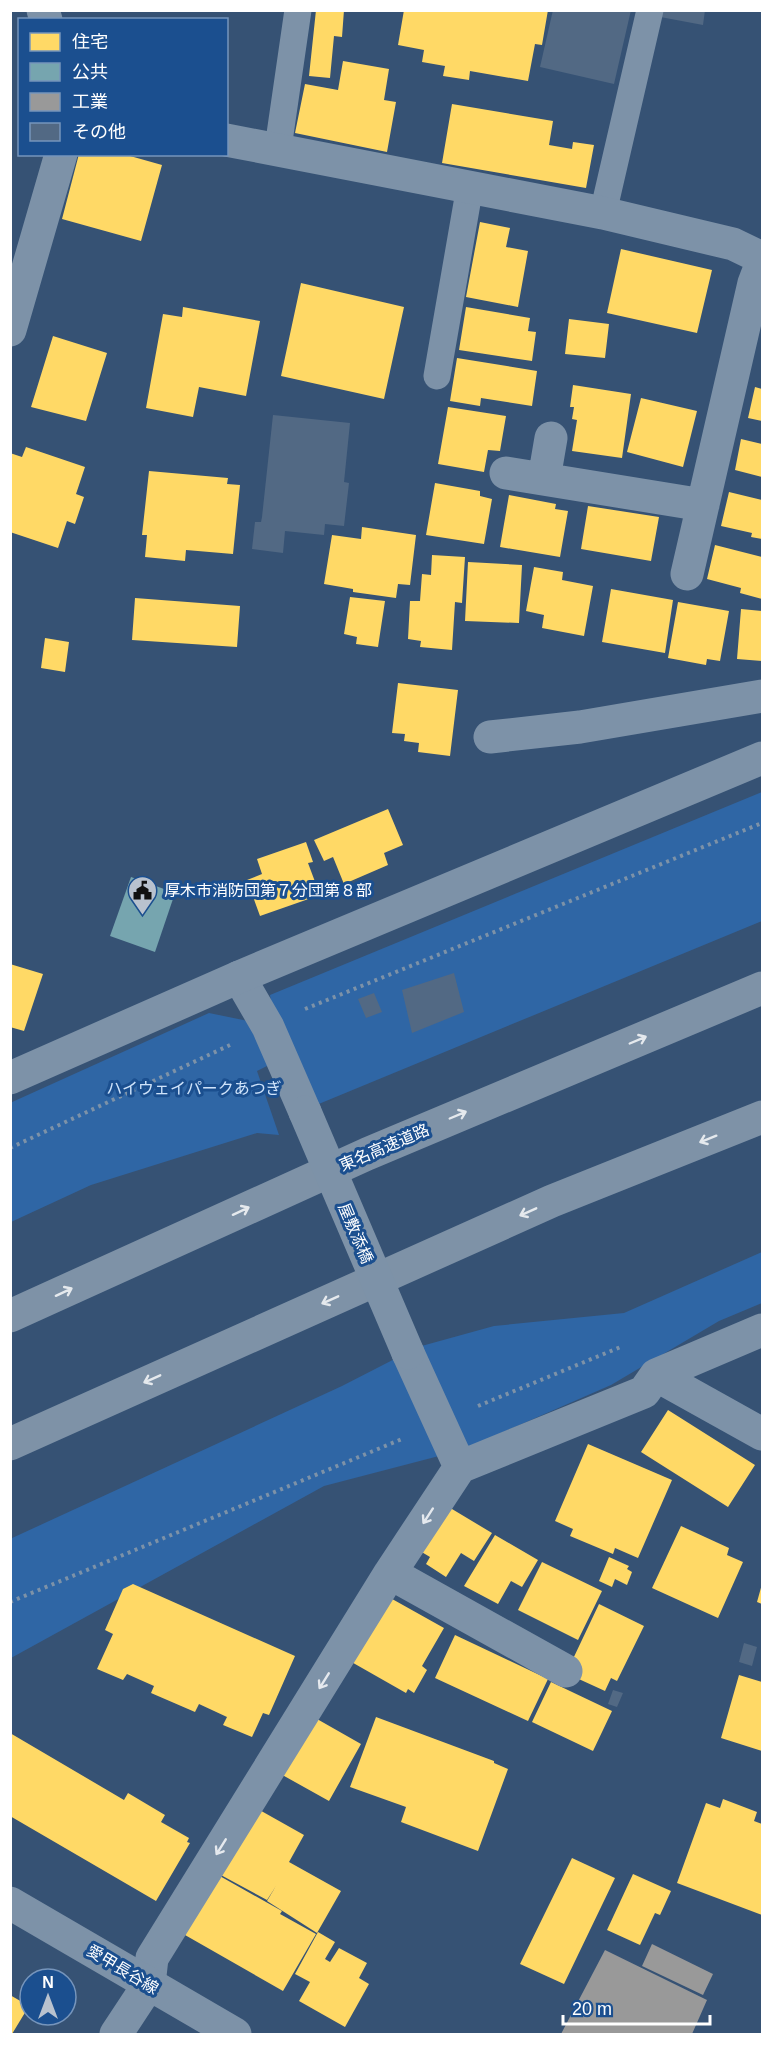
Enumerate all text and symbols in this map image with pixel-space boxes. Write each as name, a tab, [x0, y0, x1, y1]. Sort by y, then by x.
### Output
legend	[18, 18, 228, 156]
text: 住宅	[72, 32, 108, 52]
text: 公共	[72, 62, 108, 82]
text: 工業	[72, 92, 108, 112]
text: その他	[72, 122, 126, 142]
public building icon: 厚木市消防団第７分団第８部	[127, 874, 159, 916]
place label: 厚木市消防団第７分団第８部	[164, 882, 372, 899]
one-way arrow	[628, 1034, 647, 1045]
park label: ハイウェイパークあつぎ	[106, 1080, 282, 1097]
one-way arrow	[448, 1109, 467, 1120]
street label: 東名高速道路	[337, 1121, 432, 1174]
one-way arrow	[699, 1134, 718, 1145]
street label: 屋敷添橋	[335, 1200, 376, 1266]
one-way arrow	[232, 1204, 250, 1216]
one-way arrow	[519, 1207, 537, 1218]
one-way arrow	[54, 1285, 72, 1297]
one-way arrow	[322, 1294, 340, 1306]
one-way arrow	[143, 1374, 162, 1385]
one-way arrow	[421, 1508, 434, 1525]
one-way arrow	[317, 1672, 329, 1689]
one-way arrow	[215, 1838, 227, 1855]
street label: 愛甲長谷線	[84, 1942, 161, 1997]
north arrow	[18, 1967, 78, 2027]
text: N	[42, 1974, 54, 1991]
scale bar	[563, 1988, 710, 2026]
text: 20 m	[572, 1999, 612, 2019]

